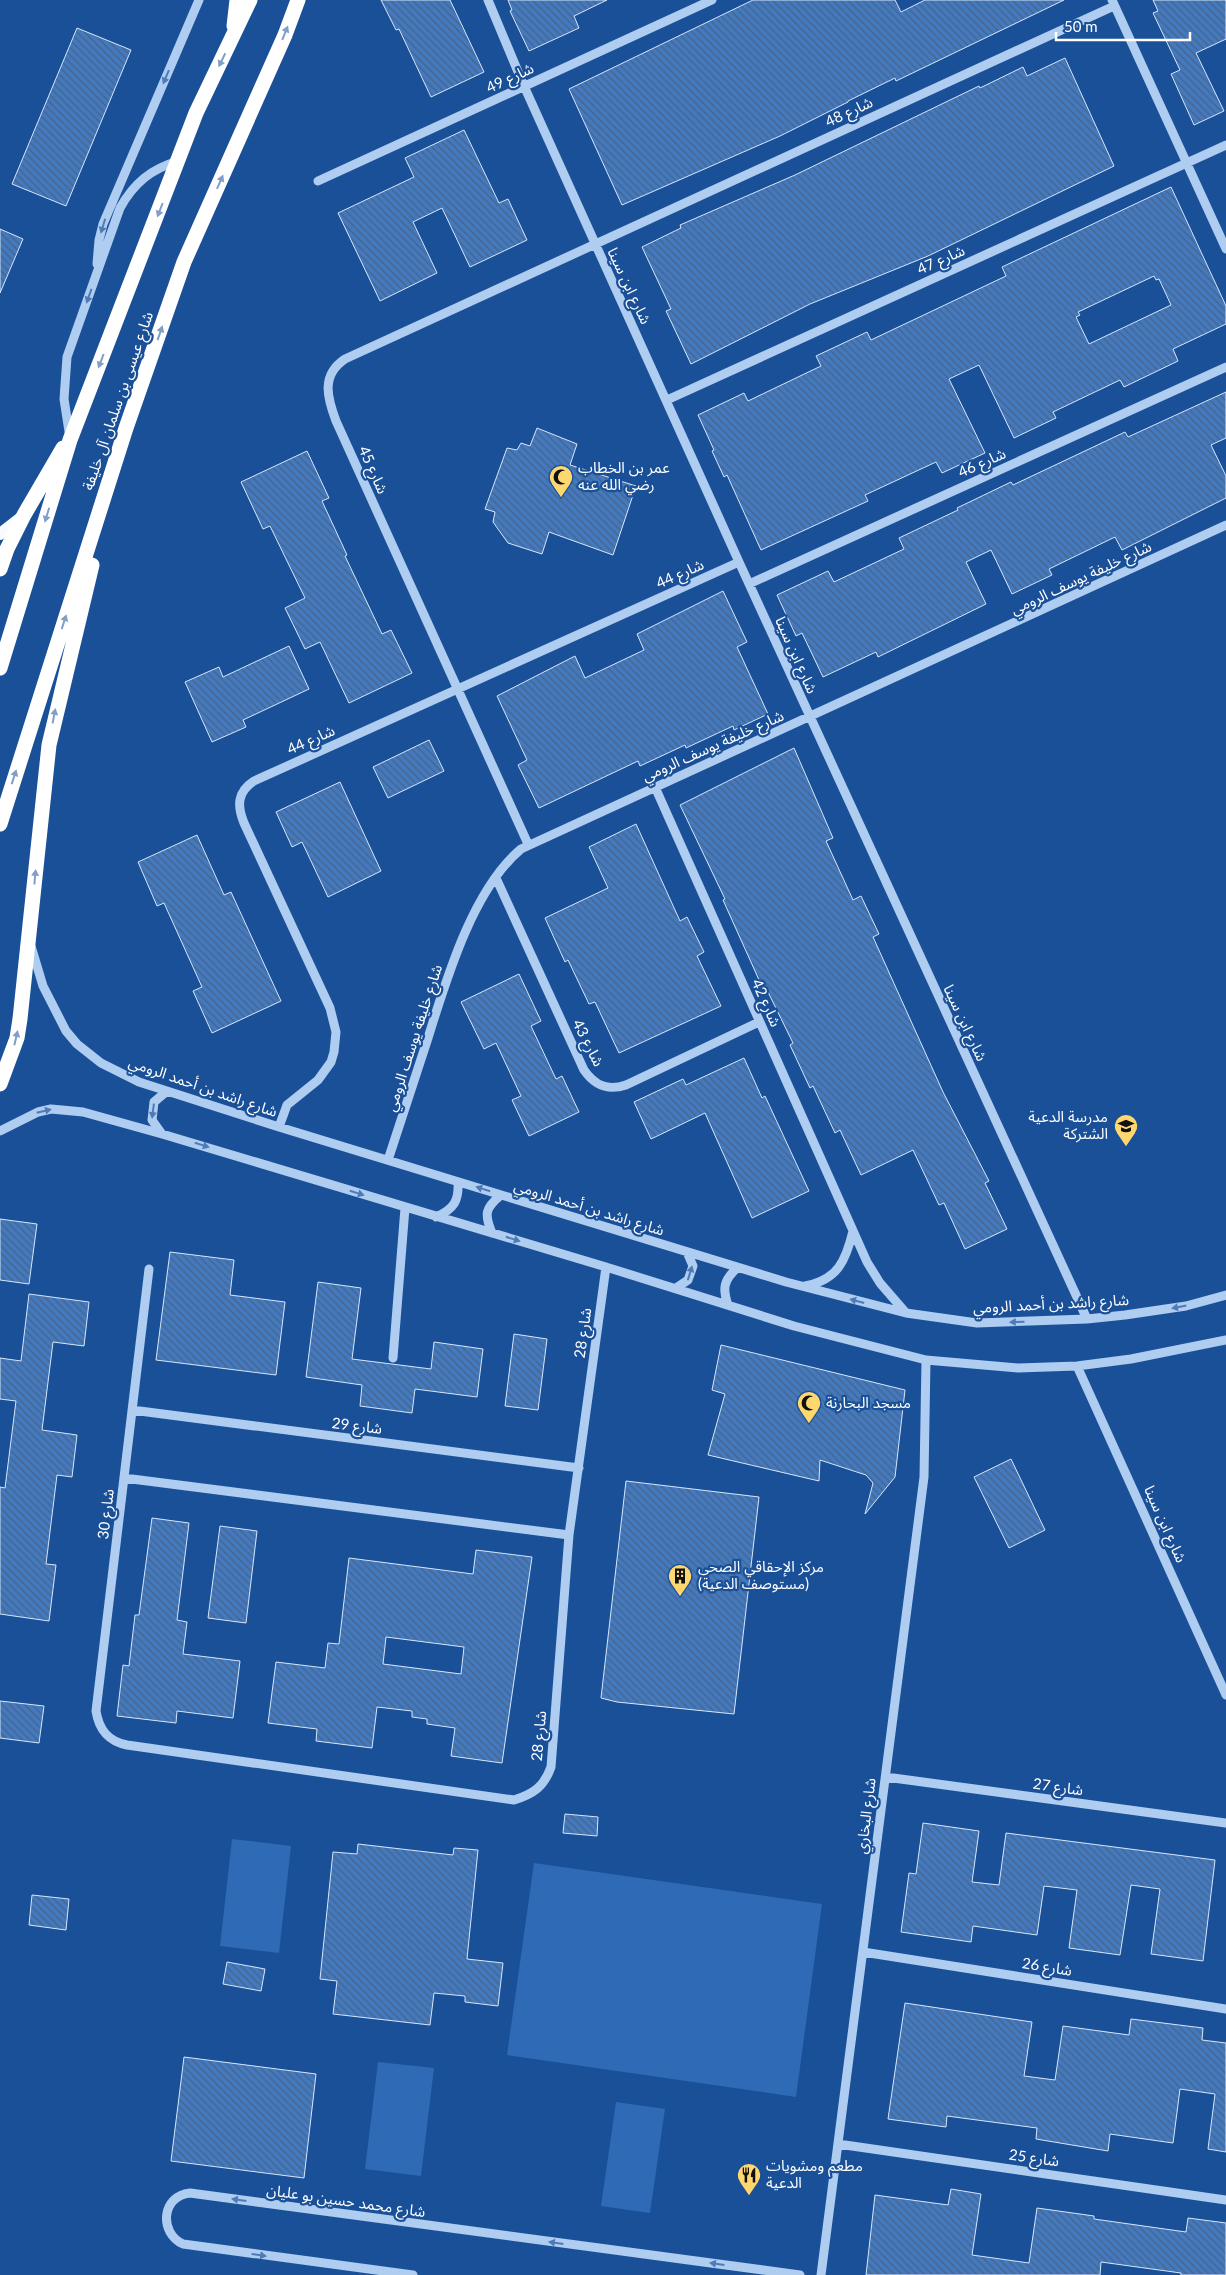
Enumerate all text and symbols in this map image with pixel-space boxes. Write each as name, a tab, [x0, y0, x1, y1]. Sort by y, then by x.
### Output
scale bar	[1056, 10, 1190, 42]
text: 50 m	[1064, 17, 1098, 35]
one-way arrow	[282, 26, 290, 40]
one-way arrow	[218, 53, 226, 67]
street label: شارع 49	[483, 58, 538, 100]
one-way arrow	[162, 70, 170, 84]
street label: شارع 48	[822, 92, 877, 134]
one-way arrow	[216, 175, 224, 189]
one-way arrow	[155, 203, 163, 217]
one-way arrow	[98, 219, 106, 234]
street label: شارع 47	[914, 241, 969, 281]
street label: شارع ابن سينا	[601, 244, 656, 329]
one-way arrow	[85, 289, 93, 304]
street label: شارع عيسى بن سلمان آل خليفة	[78, 309, 160, 494]
one-way arrow	[157, 325, 164, 340]
one-way arrow	[97, 354, 104, 369]
street label: شارع 45	[352, 443, 392, 498]
street label: شارع 46	[955, 444, 1010, 484]
place label: عمر بن الخطاب رضي الله عنه	[578, 458, 670, 496]
mosque icon: عمر بن الخطاب رضي الله عنه	[548, 464, 574, 498]
one-way arrow	[43, 507, 51, 522]
street label: شارع خليفة يوسف الرومي	[1007, 536, 1156, 621]
street label: شارع 44	[653, 555, 708, 595]
street label: شارع ابن سينا	[768, 613, 822, 698]
one-way arrow	[60, 615, 68, 630]
street label: شارع خليفة يوسف الرومي	[639, 706, 788, 788]
one-way arrow	[51, 707, 59, 723]
street label: شارع 44	[284, 721, 339, 761]
one-way arrow	[11, 770, 18, 785]
one-way arrow	[31, 869, 39, 885]
street label: شارع خليفة يوسف الرومي	[381, 962, 449, 1115]
street label: شارع 42	[745, 976, 785, 1031]
street label: شارع ابن سينا	[937, 981, 992, 1066]
street label: شارع 43	[566, 1016, 608, 1071]
one-way arrow	[12, 1031, 20, 1046]
street label: شارع راشد بن أحمد الرومي	[125, 1052, 280, 1124]
one-way arrow	[149, 1103, 157, 1119]
one-way arrow	[37, 1107, 52, 1115]
place label: مدرسة الدعية الشتركة	[1028, 1107, 1108, 1143]
school or university icon: مدرسة الدعية الشتركة	[1113, 1113, 1139, 1147]
one-way arrow	[194, 1142, 209, 1150]
street label: شارع راشد بن أحمد الرومي	[511, 1176, 667, 1242]
one-way arrow	[475, 1185, 490, 1193]
one-way arrow	[349, 1190, 364, 1198]
one-way arrow	[505, 1236, 520, 1244]
one-way arrow	[686, 1265, 694, 1280]
street label: شارع راشد بن أحمد الرومي	[973, 1290, 1130, 1320]
one-way arrow	[849, 1297, 864, 1305]
one-way arrow	[1171, 1303, 1186, 1311]
street label: شارع 28	[570, 1306, 598, 1360]
one-way arrow	[1009, 1318, 1025, 1326]
mosque icon: مسجد البحارنة	[796, 1390, 822, 1424]
place label: مسجد البحارنة	[826, 1393, 911, 1412]
street label: شارع 29	[330, 1413, 384, 1441]
street label: شارع ابن سينا	[1137, 1482, 1191, 1567]
street label: شارع 30	[93, 1487, 121, 1541]
place label: مركز الإحقاقي الصحي (مستوصف الدعية)	[698, 1557, 824, 1593]
building icon: مركز الإحقاقي الصحي (مستوصف الدعية)	[667, 1563, 693, 1597]
street label: شارع 28	[527, 1710, 553, 1762]
street label: شارع 27	[1031, 1774, 1085, 1802]
street label: شارع البخاري	[851, 1777, 883, 1855]
street label: شارع 26	[1020, 1953, 1074, 1983]
street label: شارع 25	[1007, 2145, 1061, 2173]
place label: مطعم ومشويات الدعية	[766, 2156, 863, 2191]
restaurant icon: مطعم ومشويات الدعية	[736, 2162, 762, 2196]
street label: شارع محمد حسين بو عليان	[265, 2180, 427, 2224]
one-way arrow	[230, 2196, 246, 2204]
one-way arrow	[548, 2239, 564, 2247]
one-way arrow	[252, 2251, 268, 2259]
one-way arrow	[709, 2260, 725, 2268]

